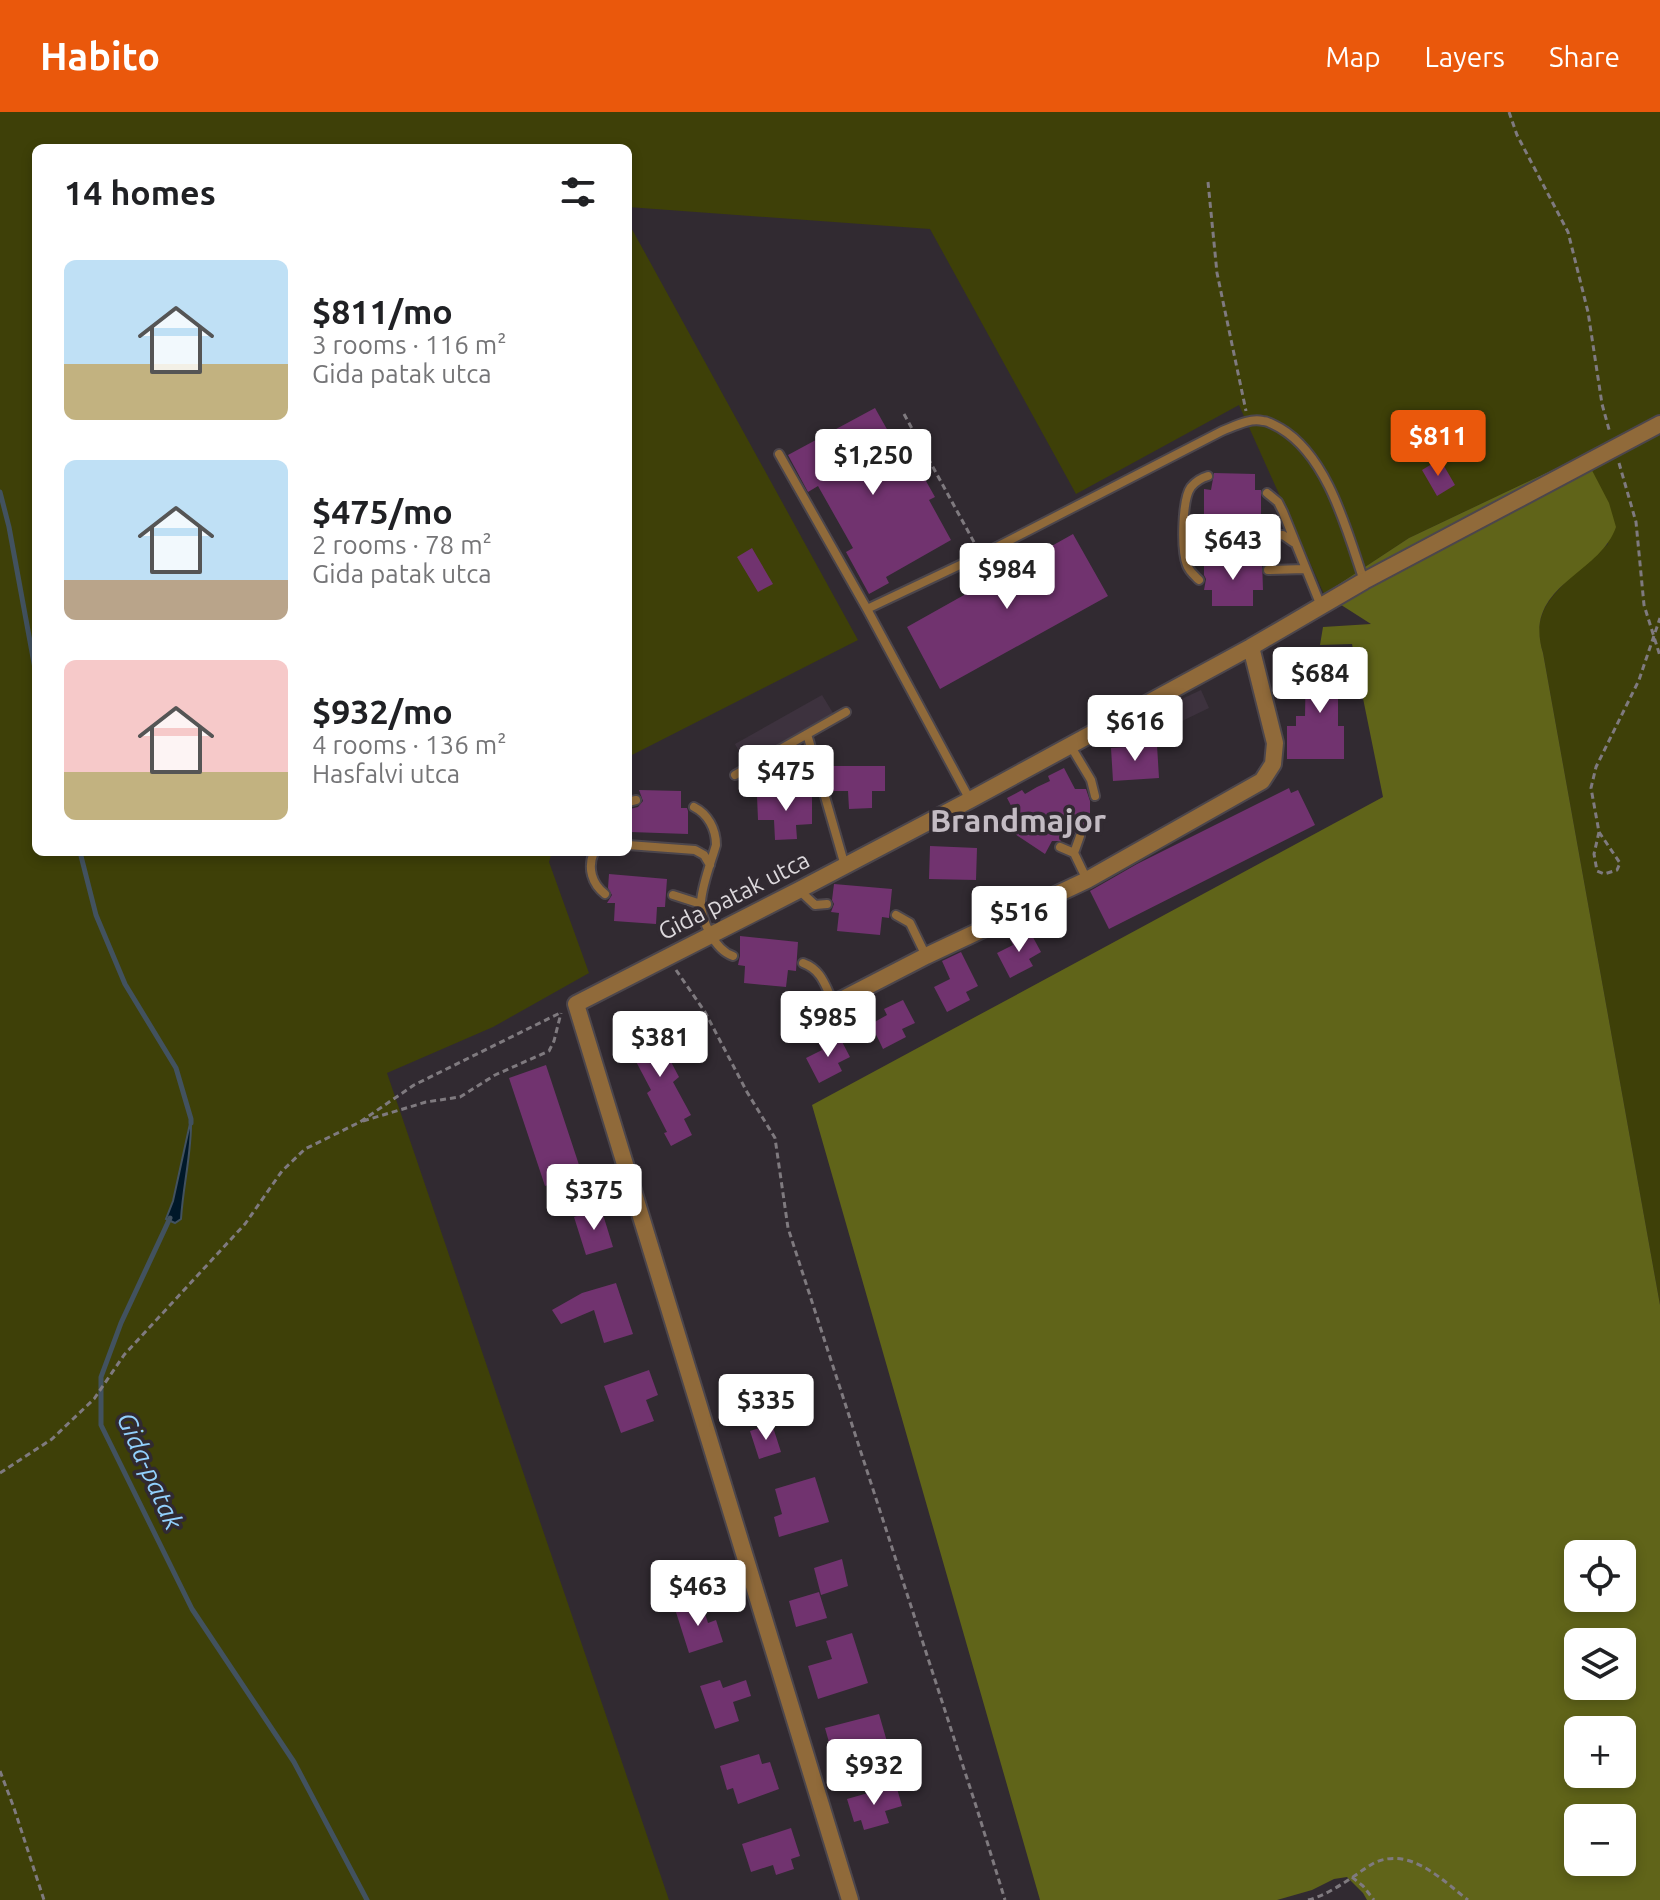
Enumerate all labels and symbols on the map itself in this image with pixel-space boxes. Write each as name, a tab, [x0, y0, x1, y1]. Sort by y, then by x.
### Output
pin: $811	[1391, 410, 1485, 478]
pin: $1,250	[808, 429, 938, 497]
pin: $643	[1186, 514, 1280, 582]
pin: $984	[960, 543, 1054, 611]
pin: $684	[1273, 647, 1367, 715]
pin: $616	[1088, 695, 1182, 763]
pin: $475	[739, 745, 833, 813]
district label: Brandmajor	[930, 802, 1106, 838]
street label: Gida patak utca	[654, 846, 814, 945]
pin: $516	[972, 886, 1066, 954]
pin: $985	[781, 991, 875, 1059]
pin: $381	[613, 1011, 707, 1079]
pin: $375	[547, 1164, 641, 1232]
pin: $335	[719, 1374, 813, 1442]
water label: Gida-patak	[112, 1408, 189, 1534]
pin: $463	[651, 1560, 745, 1628]
pin: $932	[827, 1739, 921, 1807]

